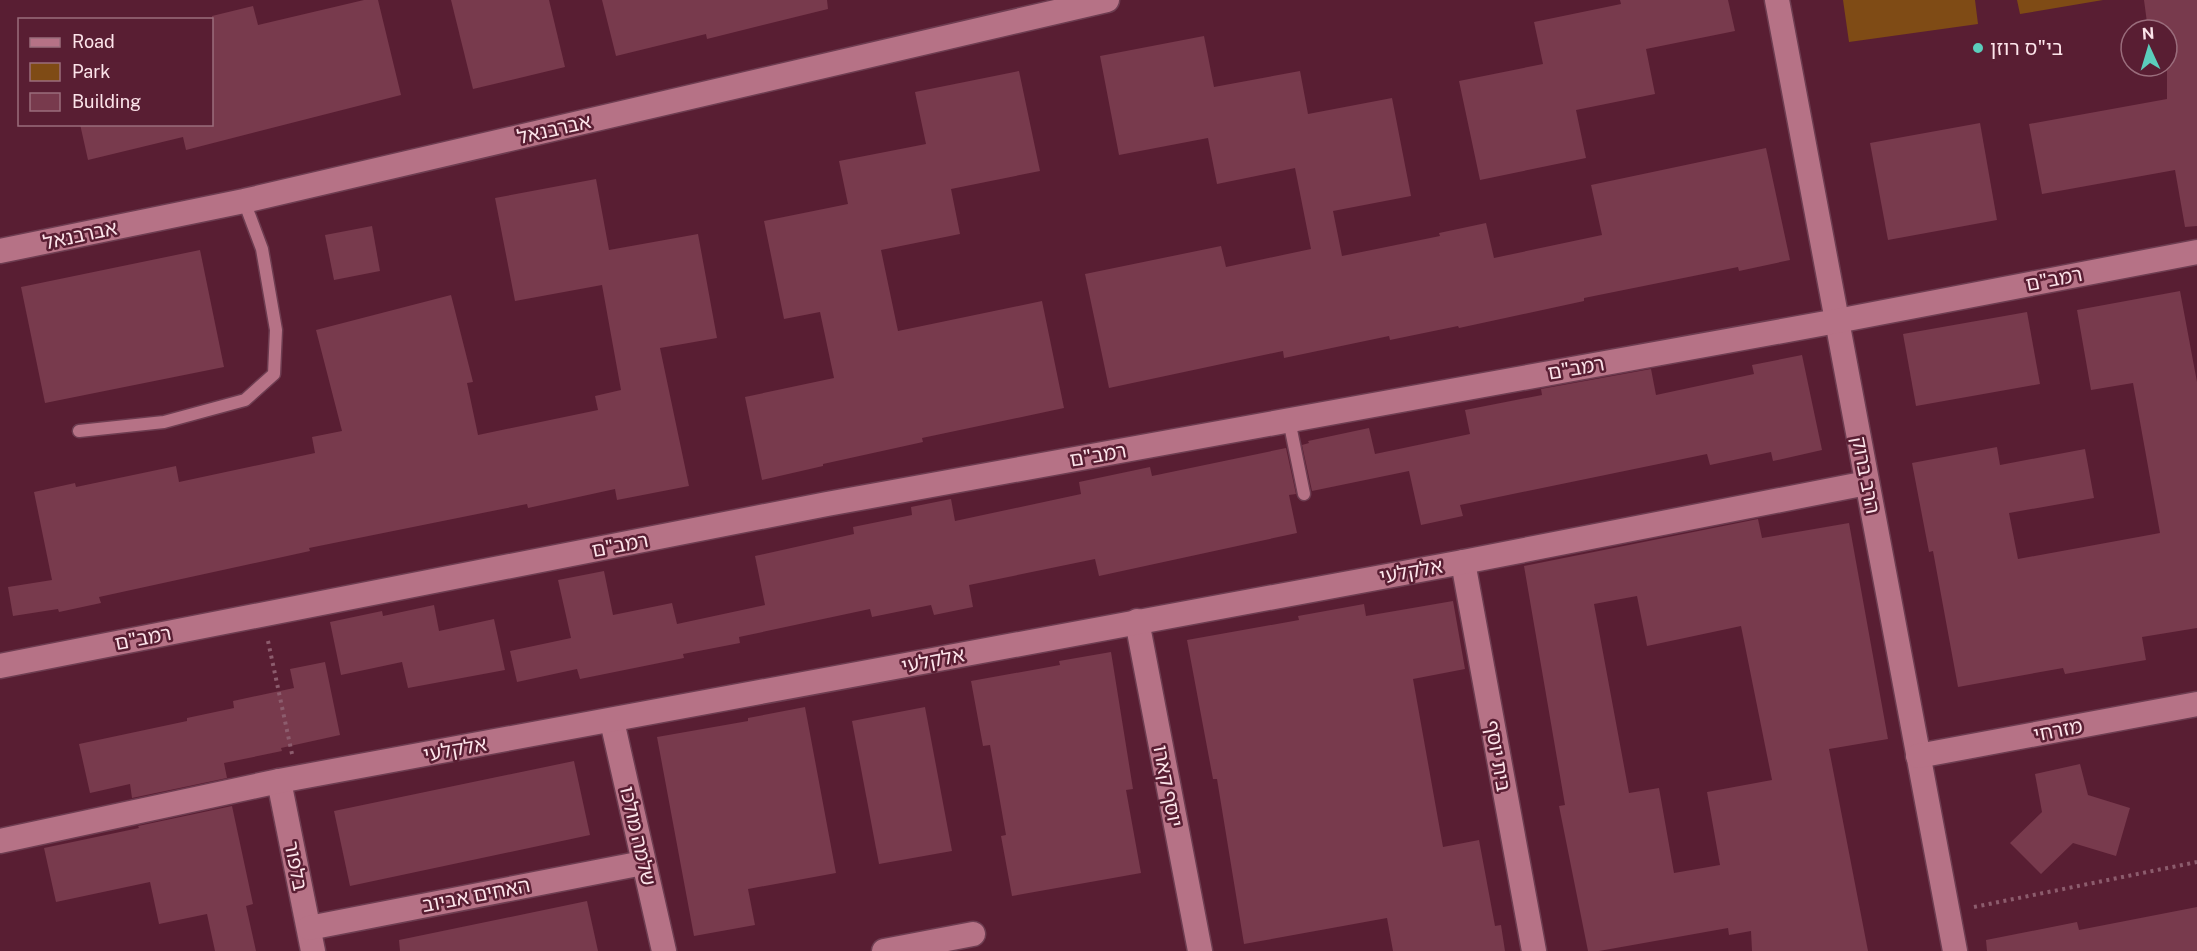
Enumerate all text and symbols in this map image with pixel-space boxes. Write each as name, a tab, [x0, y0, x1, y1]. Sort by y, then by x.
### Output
legend	[18, 18, 213, 126]
north arrow	[2119, 18, 2179, 78]
text: N	[2141, 24, 2155, 43]
text: Road	[72, 31, 115, 52]
place label: בי"ס רוזן	[1990, 36, 2063, 60]
marker: בי"ס רוזן	[1971, 41, 1985, 55]
text: Park	[72, 61, 110, 82]
text: Building	[72, 91, 141, 112]
street label: אברבנאל	[515, 109, 593, 149]
street label: אברבנאל	[41, 215, 119, 255]
street label: רמב"ם	[2024, 262, 2084, 296]
street label: רמב"ם	[1546, 351, 1606, 385]
street label: הרב ברוק	[1847, 434, 1885, 516]
street label: רמב"ם	[1068, 438, 1128, 472]
street label: רמב"ם	[590, 528, 650, 562]
street label: אלקלעי	[1378, 554, 1444, 588]
street label: רמב"ם	[113, 621, 173, 655]
street label: אלקלעי	[899, 642, 967, 678]
street label: מזרחי	[2031, 714, 2085, 746]
street label: בית יוסף	[1480, 719, 1516, 793]
street label: אלקלעי	[422, 732, 488, 766]
street label: יוסף קארו	[1148, 743, 1188, 829]
street label: שלמה מולכו	[615, 784, 661, 888]
street label: בלפור	[279, 839, 313, 893]
street label: האחים אביוב	[420, 873, 532, 917]

